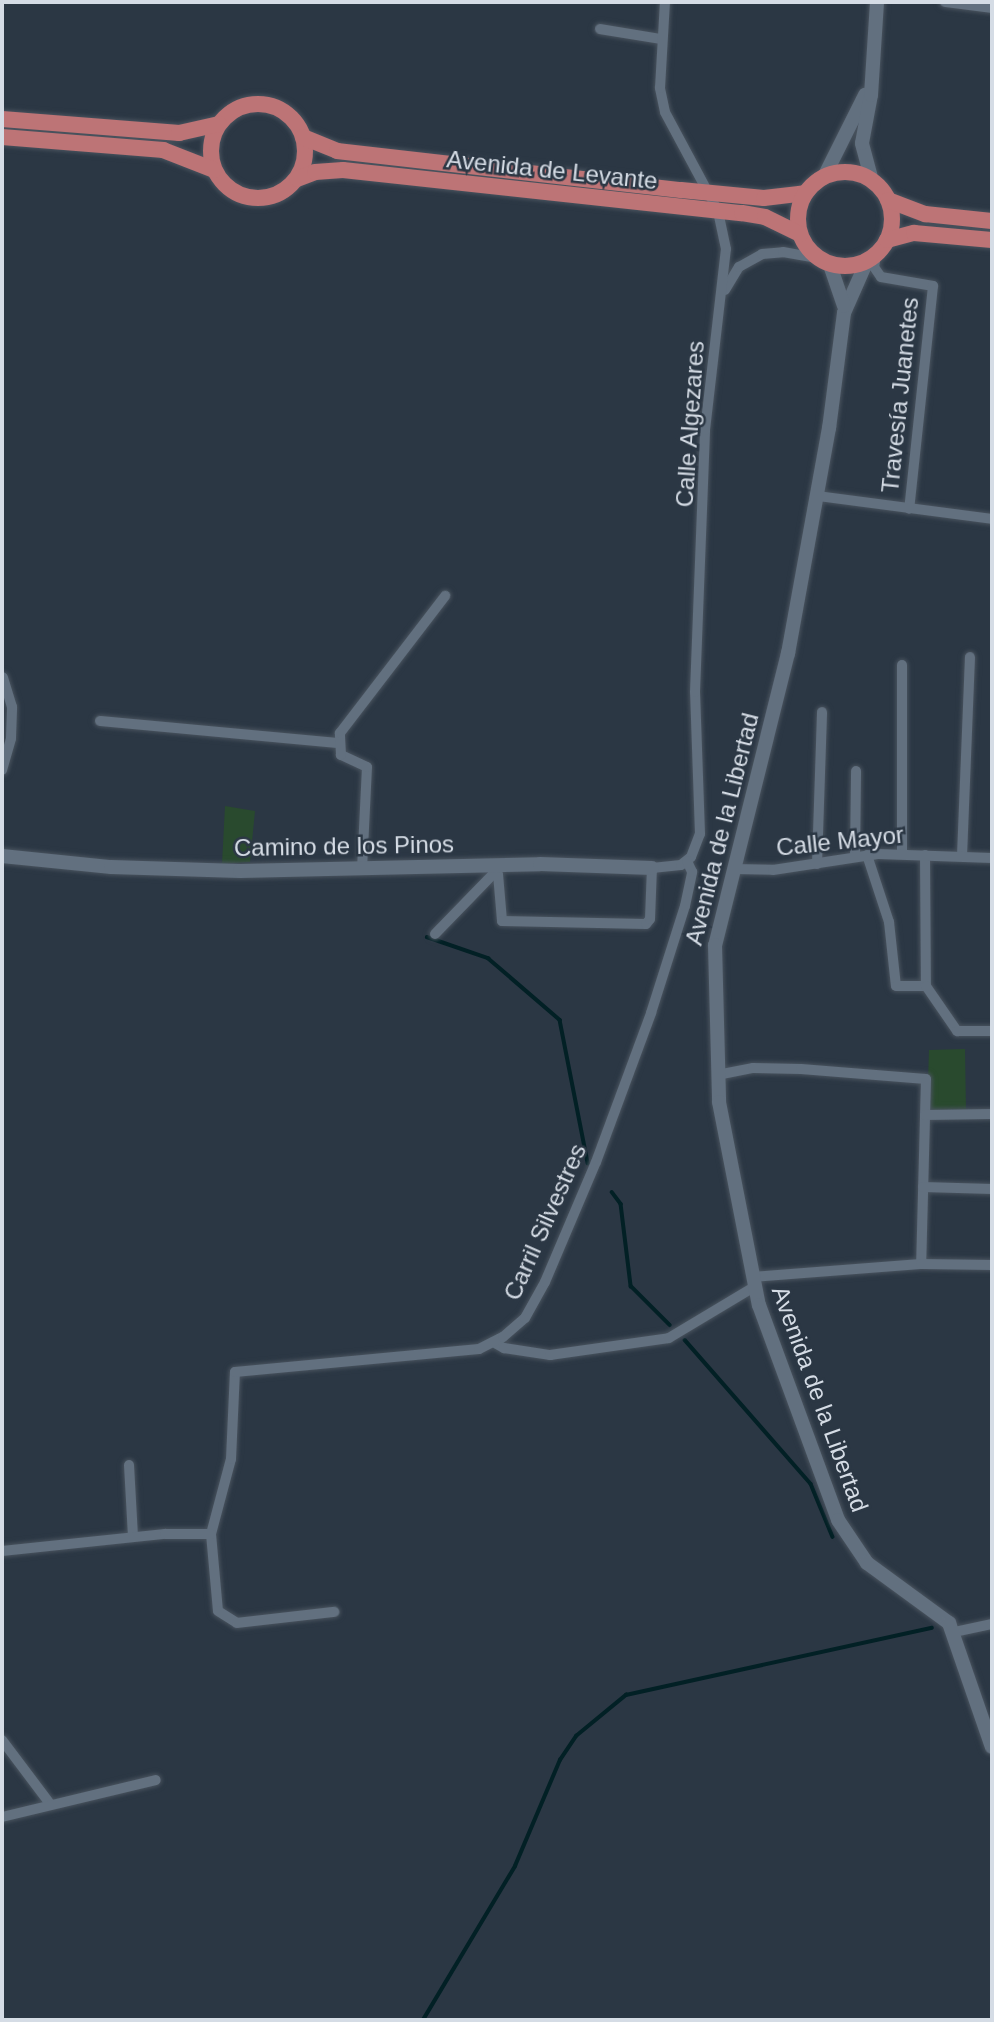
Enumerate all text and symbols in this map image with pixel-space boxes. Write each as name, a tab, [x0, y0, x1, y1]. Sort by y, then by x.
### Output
street label: Avenida de Levante	[445, 145, 659, 195]
street label: Travesía Juanetes	[875, 296, 925, 494]
street label: Calle Algezares	[670, 339, 710, 509]
street label: Avenida de la Libertad	[679, 710, 765, 948]
street label: Calle Mayor	[775, 820, 905, 862]
street label: Camino de los Pinos	[234, 830, 454, 862]
street label: Carril Silvestres	[498, 1139, 592, 1305]
street label: Avenida de la Libertad	[766, 1282, 874, 1516]

